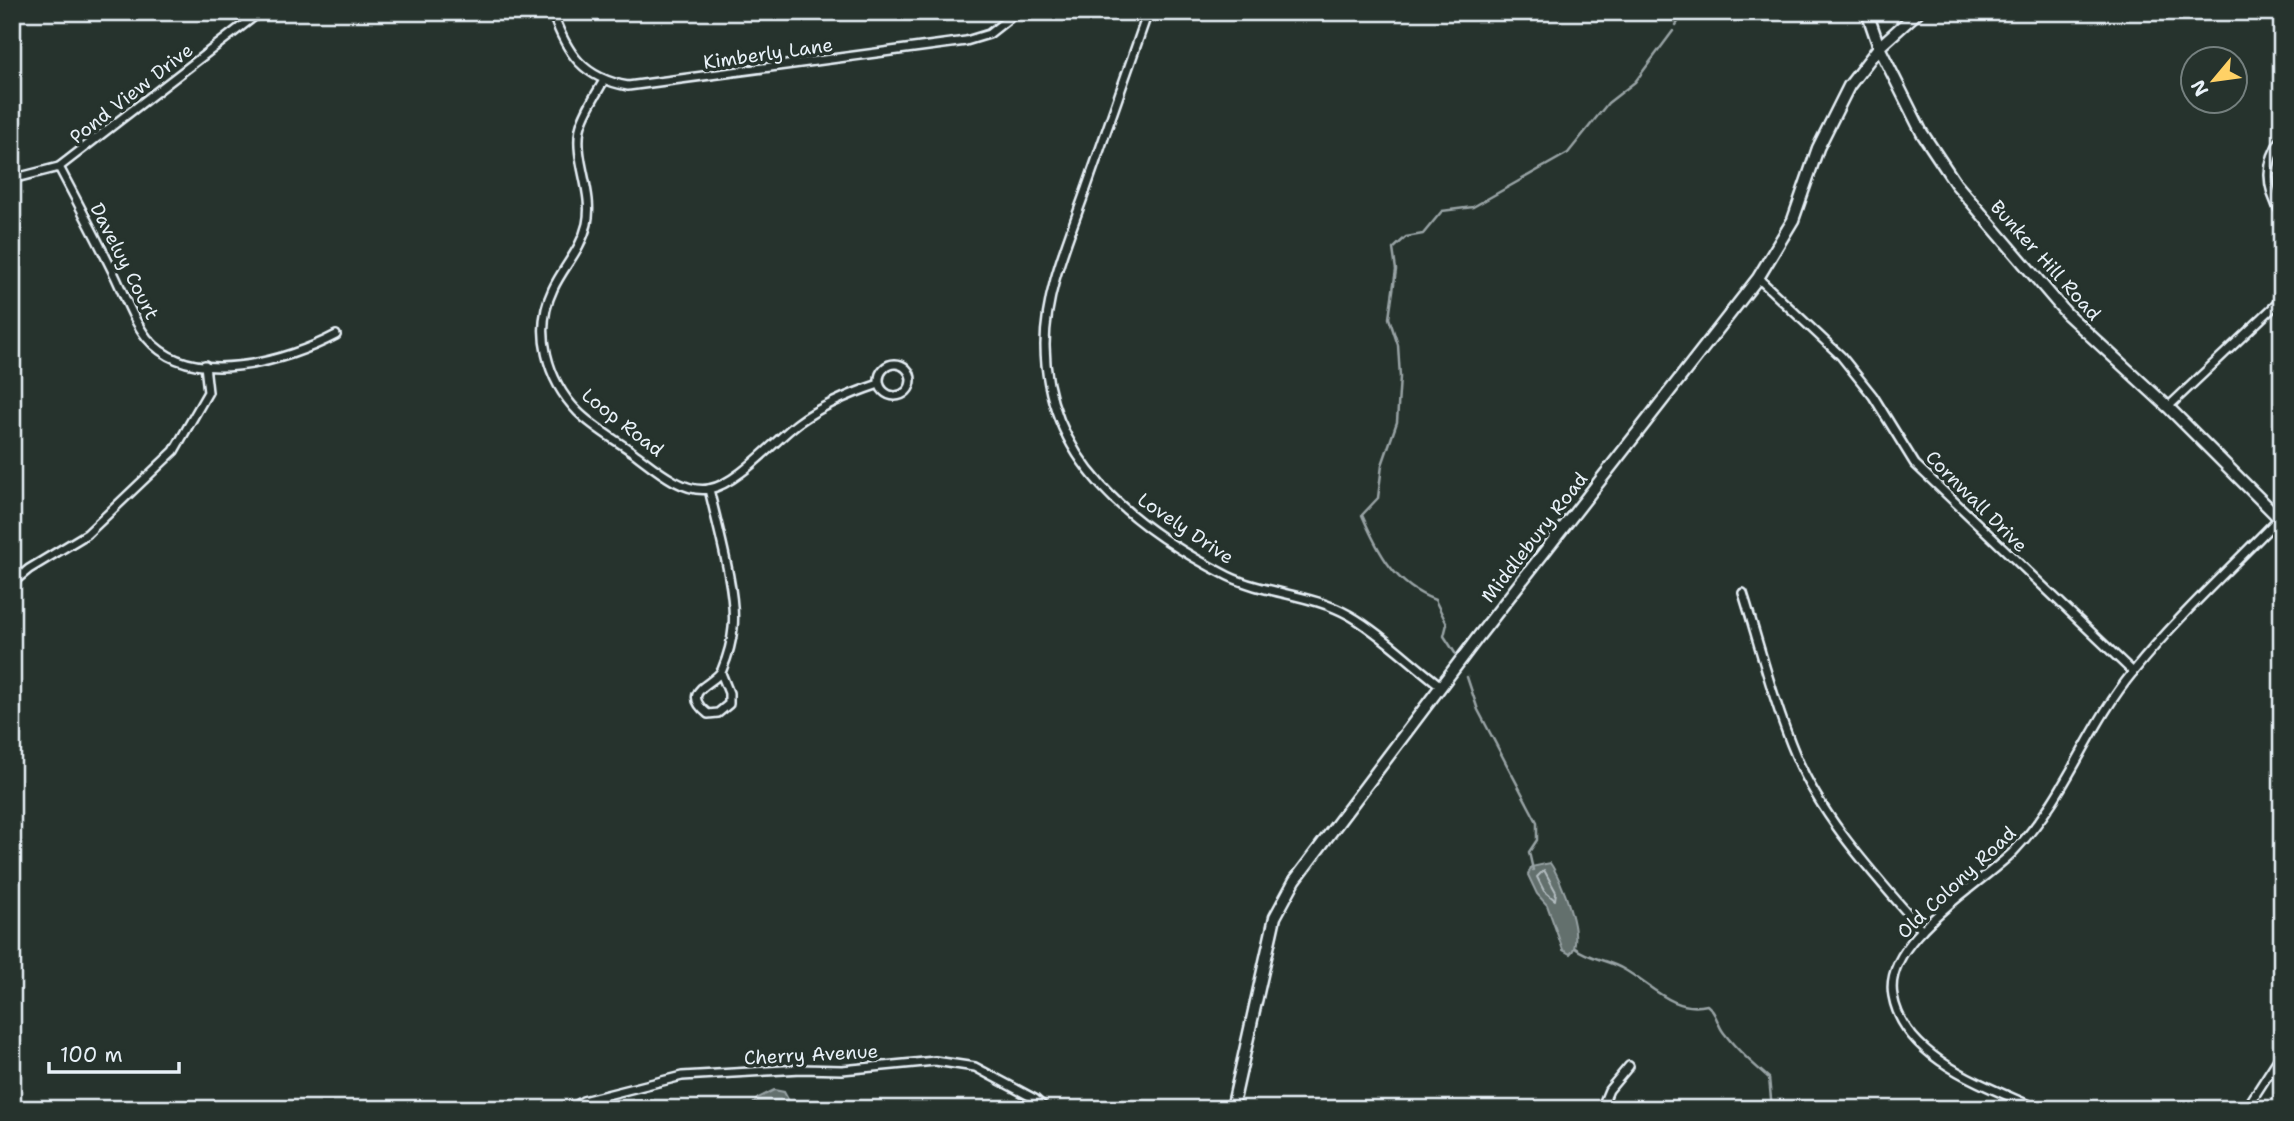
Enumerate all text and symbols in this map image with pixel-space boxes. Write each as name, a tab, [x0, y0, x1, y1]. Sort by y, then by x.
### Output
street label: Kimberly Lane	[702, 32, 834, 75]
street label: Pond View Drive	[65, 37, 198, 149]
north arrow	[2178, 46, 2248, 116]
text: N	[2185, 75, 2214, 101]
street label: Bunker Hill Road	[1985, 195, 2107, 326]
street label: Daveluy Court	[84, 199, 165, 324]
street label: Loop Road	[576, 382, 669, 462]
street label: Cornwall Drive	[1920, 445, 2033, 558]
street label: Middlebury Road	[1476, 467, 1593, 608]
street label: Lovely Drive	[1133, 487, 1239, 570]
street label: Old Colony Road	[1891, 821, 2021, 944]
scale bar	[49, 1030, 178, 1074]
street label: Cherry Avenue	[743, 1038, 879, 1071]
text: 100 m	[60, 1041, 123, 1069]

